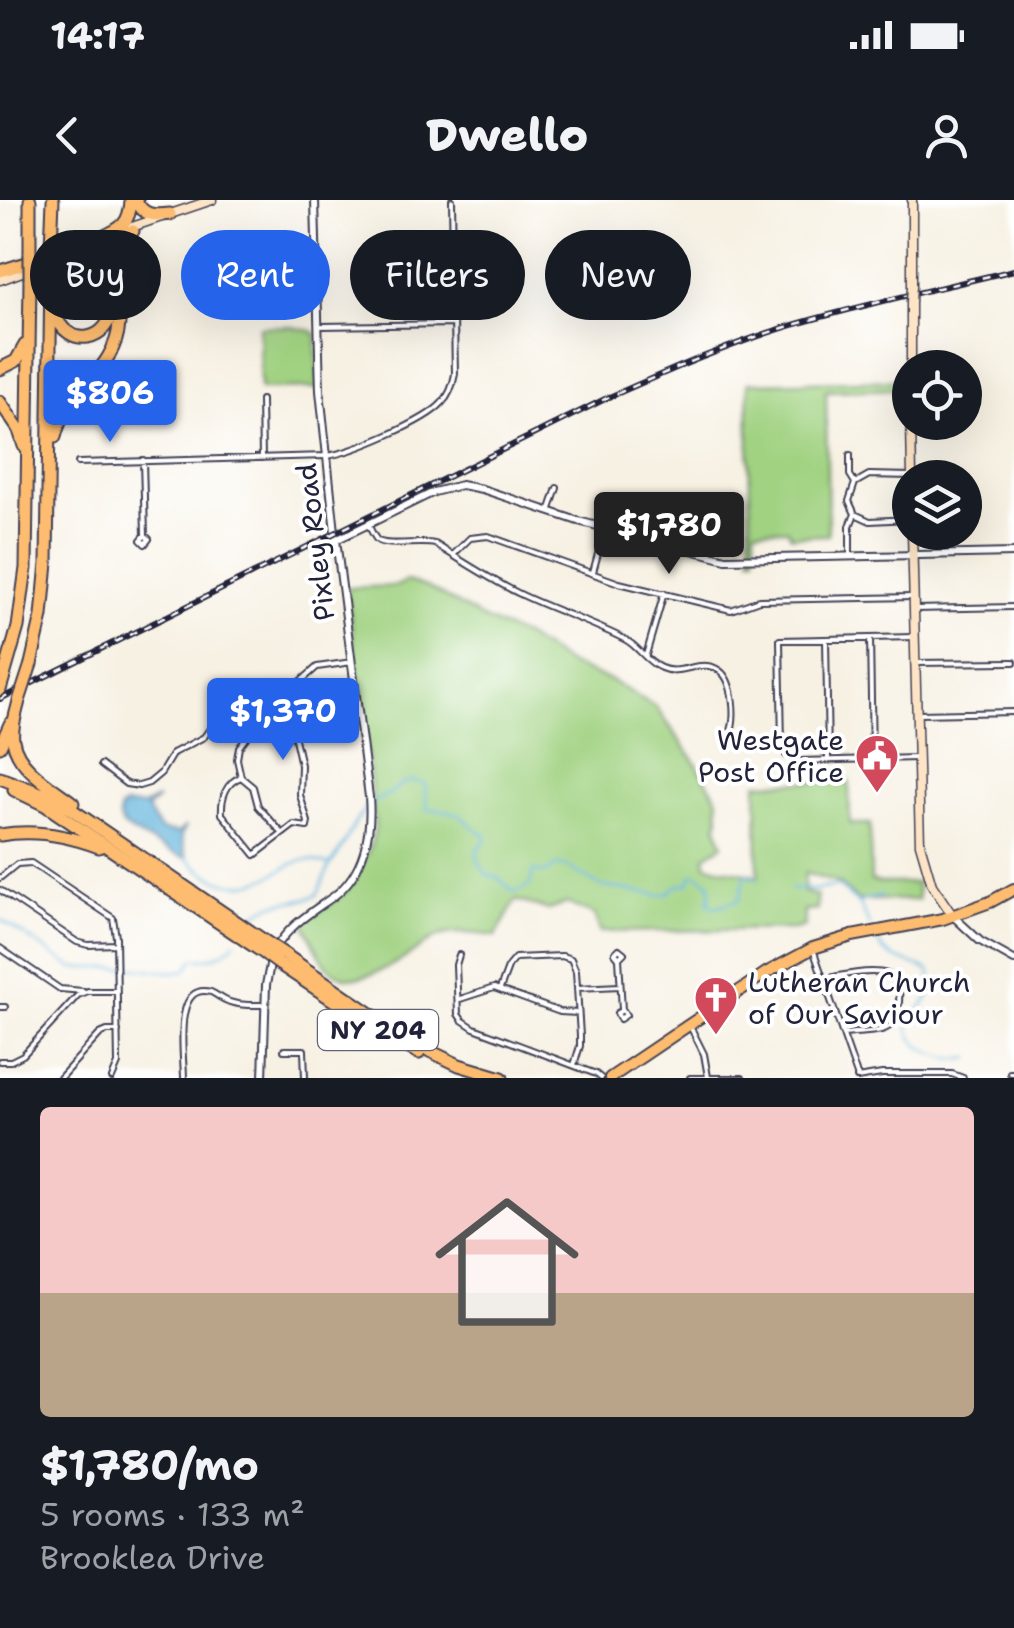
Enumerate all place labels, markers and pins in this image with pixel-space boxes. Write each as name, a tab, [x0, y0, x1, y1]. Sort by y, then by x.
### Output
pin: $806	[51, 360, 169, 445]
pin: $1,780	[588, 492, 750, 577]
pin: $1,370	[202, 678, 364, 763]
place label: Westgate Post Office	[698, 721, 844, 791]
public building icon: Westgate Post Office	[854, 733, 900, 794]
place label: Lutheran Church of Our Saviour	[748, 963, 971, 1033]
church icon: Lutheran Church of Our Saviour	[693, 975, 739, 1036]

